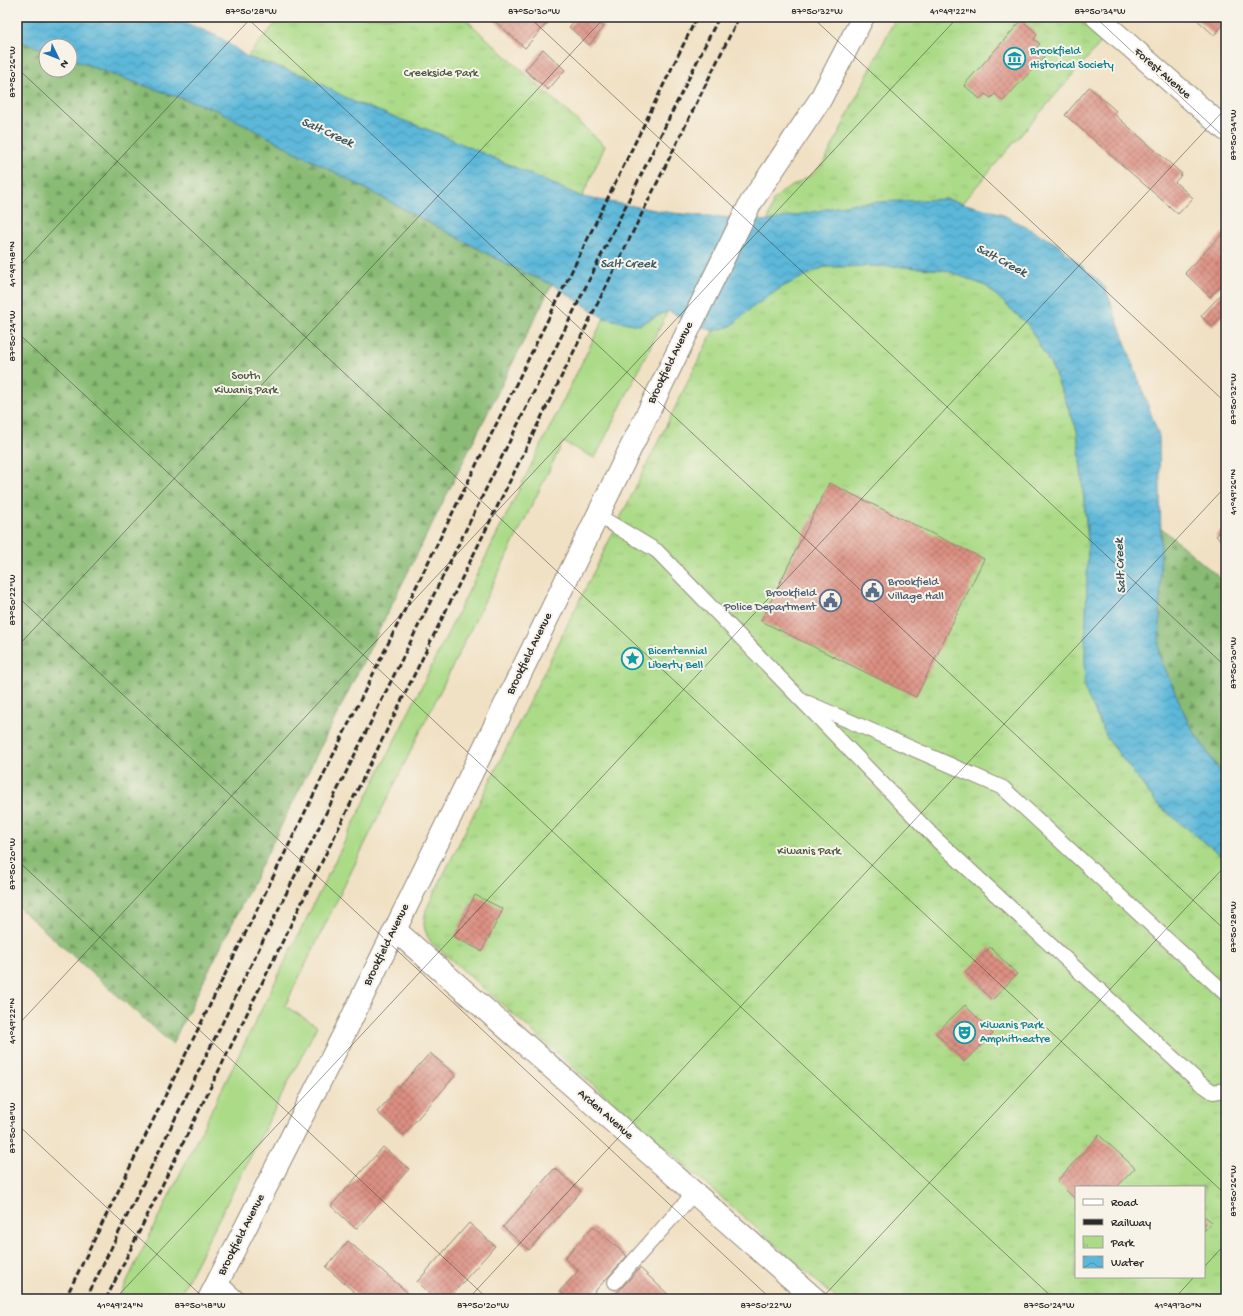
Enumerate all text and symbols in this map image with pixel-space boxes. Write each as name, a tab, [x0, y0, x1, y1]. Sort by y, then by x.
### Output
text: 87°50'28"W	[225, 6, 277, 18]
text: 87°50'30"W	[508, 6, 561, 18]
text: 87°50'32"W	[791, 6, 843, 18]
text: 41°49'22"N	[930, 6, 976, 18]
text: 87°50'34"W	[1074, 6, 1126, 18]
north arrow	[38, 38, 78, 78]
place label: Brookfield Historical Society	[1029, 45, 1114, 73]
street label: Forest Avenue	[1130, 45, 1194, 103]
text: 87°50'26"W	[7, 46, 19, 98]
museum icon: Brookfield Historical Society	[1001, 46, 1027, 72]
text: N	[57, 57, 71, 70]
park label: Creekside Park	[404, 67, 480, 81]
text: 87°50'34"W	[1228, 109, 1240, 161]
water label: Salt Creek	[299, 115, 356, 152]
text: 41°49'18"N	[7, 241, 19, 287]
water label: Salt Creek	[973, 241, 1030, 281]
water label: Salt Creek	[600, 257, 657, 272]
text: 87°50'24"W	[7, 310, 19, 361]
street label: Brookfield Avenue	[645, 319, 697, 407]
park label: South Kiwanis Park	[214, 370, 279, 398]
text: 87°50'32"W	[1228, 373, 1240, 425]
text: 41°49'26"N	[1228, 468, 1240, 515]
water label: Salt Creek	[1112, 537, 1130, 594]
text: 87°50'22"W	[7, 574, 19, 626]
place label: Brookfield Village Hall	[887, 576, 944, 604]
public building icon: Brookfield Village Hall	[860, 577, 886, 603]
place label: Brookfield Police Department	[723, 587, 817, 615]
public building icon: Brookfield Police Department	[818, 588, 844, 614]
street label: Brookfield Avenue	[504, 610, 556, 698]
text: 87°50'30"W	[1228, 636, 1240, 689]
place label: Bicentennial Liberty Bell	[647, 645, 707, 673]
place icon: Bicentennial Liberty Bell	[620, 646, 646, 672]
text: 87°50'20"W	[7, 838, 19, 890]
park label: Kiwanis Park	[777, 845, 842, 859]
street label: Brookfield Avenue	[361, 901, 413, 989]
text: 87°50'28"W	[1228, 901, 1240, 953]
text: 41°49'22"N	[7, 998, 19, 1044]
place label: Kiwanis Park Amphitheatre	[980, 1019, 1051, 1047]
theatre icon: Kiwanis Park Amphitheatre	[952, 1020, 978, 1046]
street label: Arden Avenue	[574, 1087, 636, 1144]
text: 87°50'18"W	[7, 1102, 19, 1153]
text: 87°50'26"W	[1228, 1165, 1240, 1217]
legend	[1075, 1186, 1205, 1278]
street label: Brookfield Avenue	[215, 1191, 269, 1279]
text: Road	[1111, 1197, 1138, 1211]
text: Railway	[1111, 1217, 1151, 1231]
text: Park	[1110, 1237, 1136, 1251]
text: Water	[1111, 1257, 1145, 1271]
text: 41°49'24"N	[97, 1300, 143, 1312]
text: 87°50'18"W	[175, 1300, 226, 1312]
text: 87°50'20"W	[457, 1300, 509, 1312]
text: 87°50'22"W	[740, 1300, 792, 1312]
text: 87°50'24"W	[1024, 1300, 1075, 1312]
text: 41°49'30"N	[1154, 1300, 1202, 1312]

